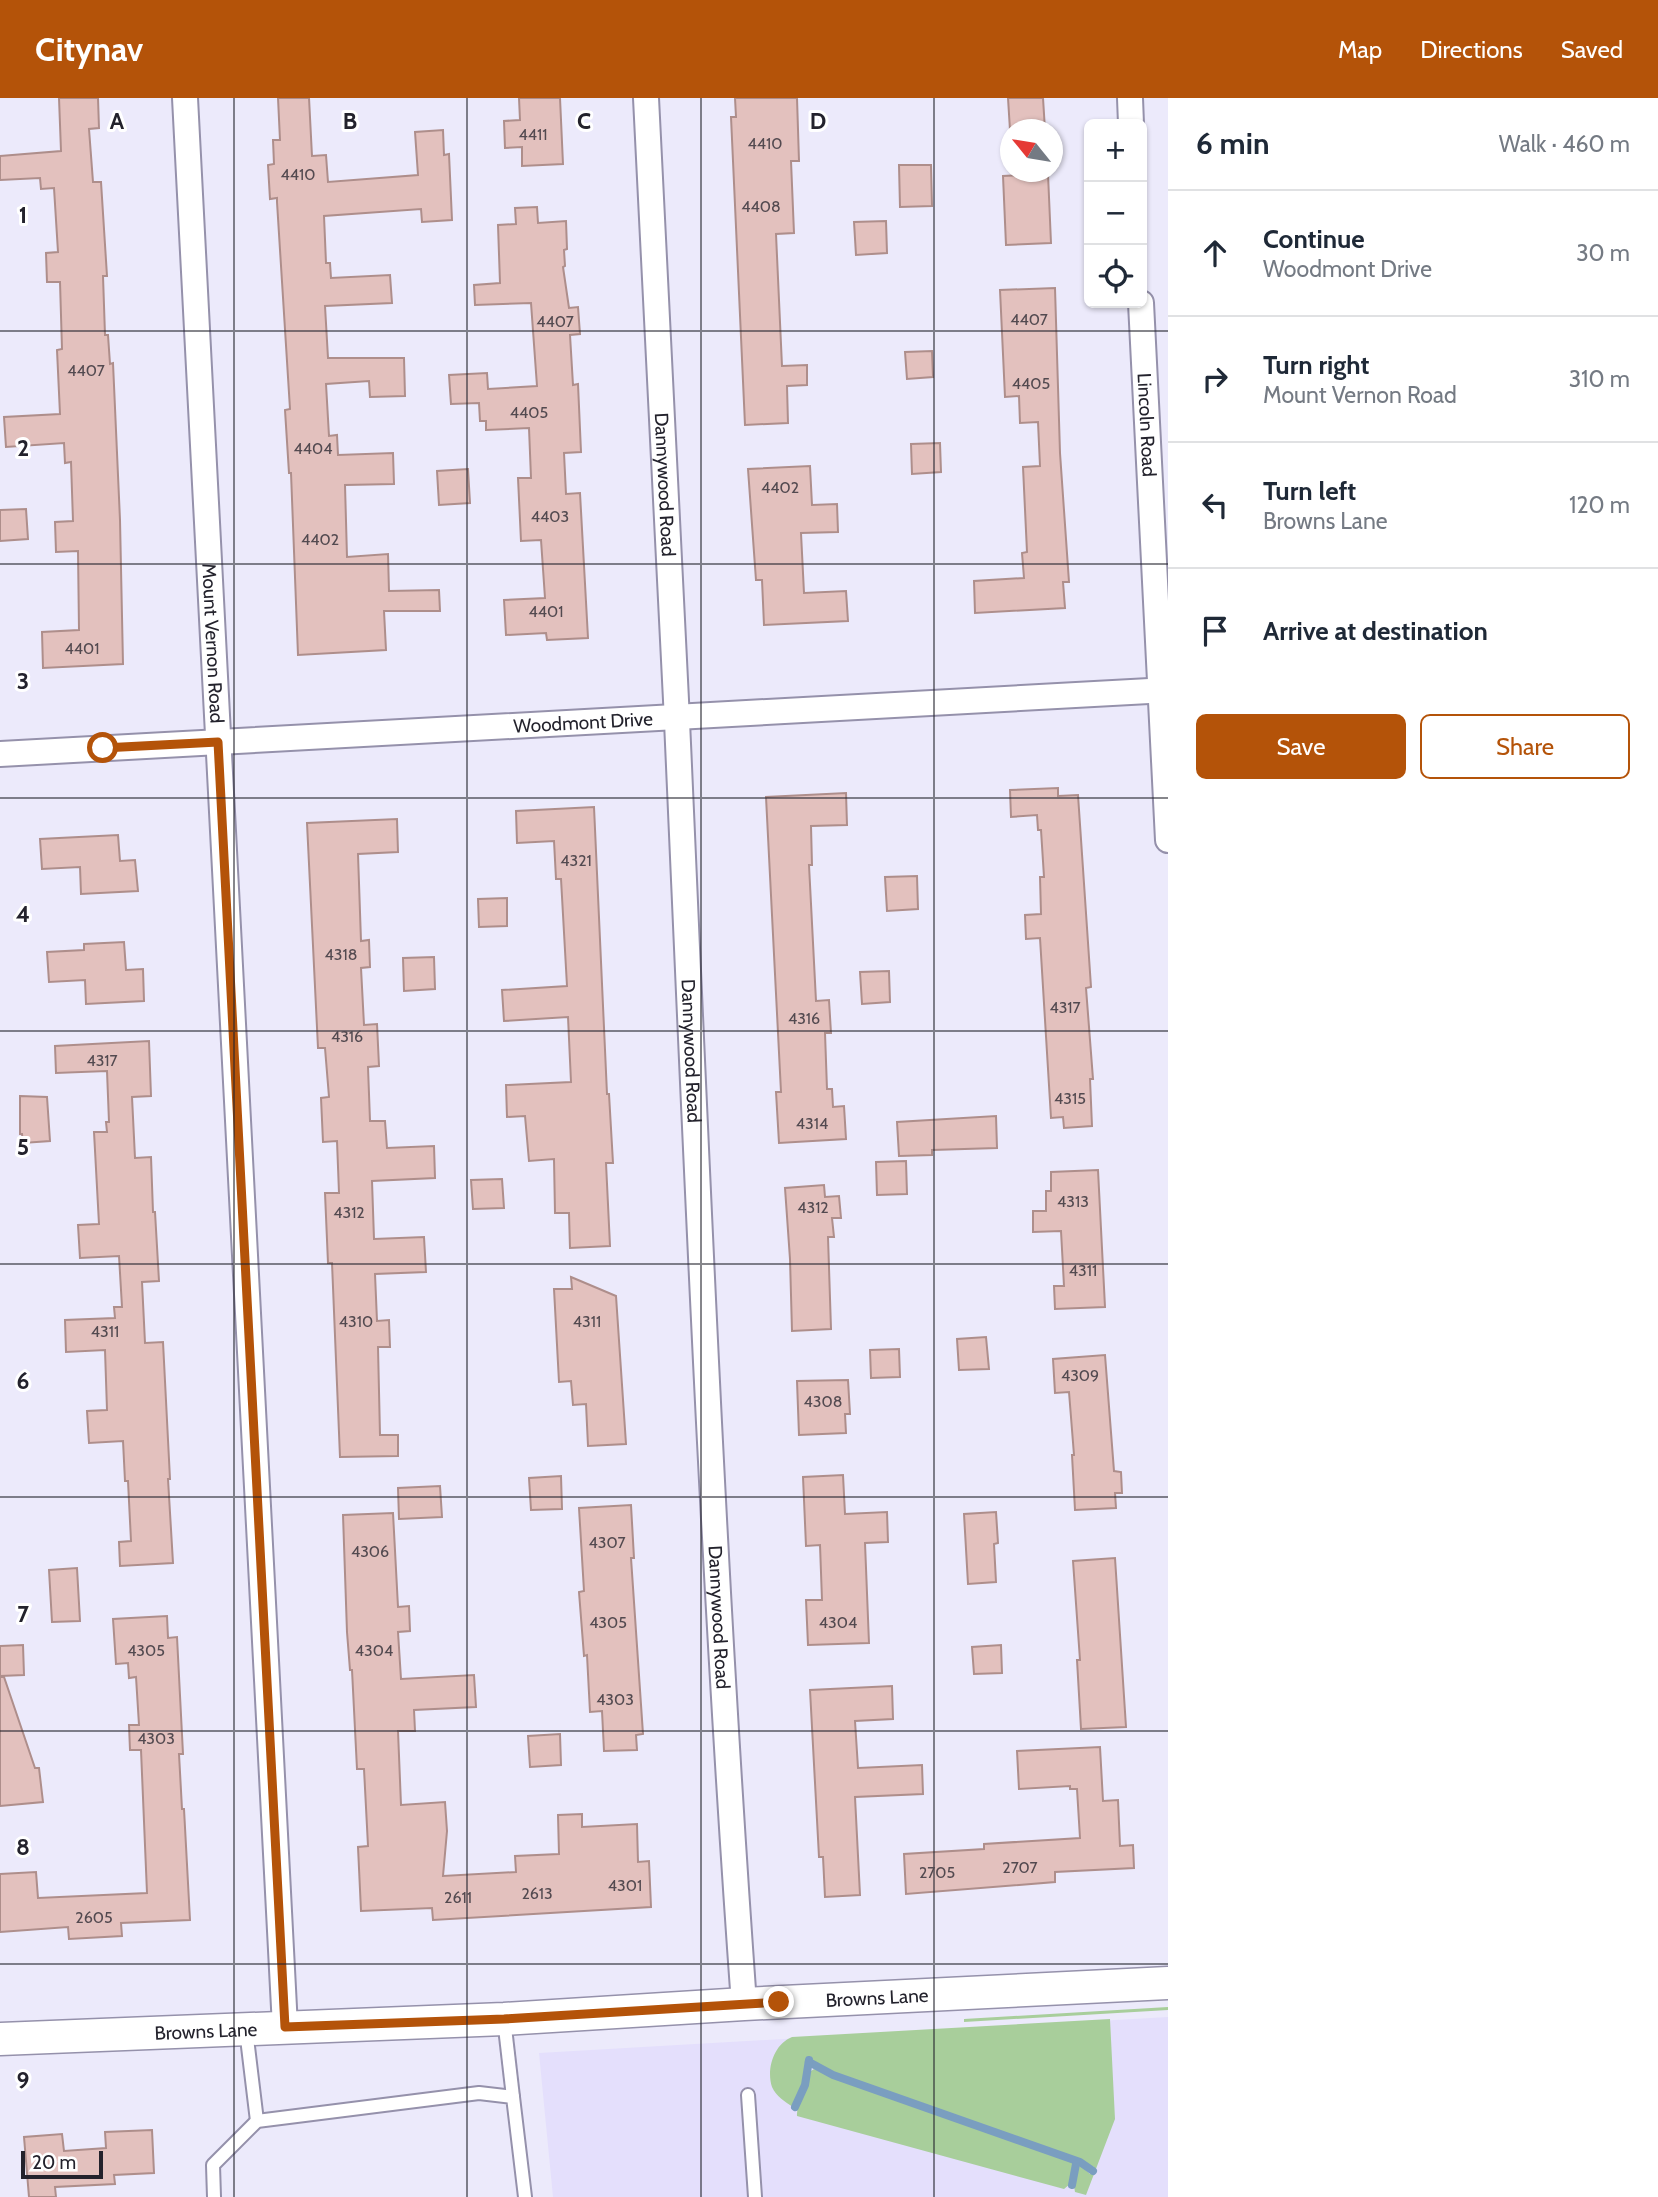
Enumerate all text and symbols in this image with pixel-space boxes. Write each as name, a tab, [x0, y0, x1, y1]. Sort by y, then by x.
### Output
text: Citynav	[35, 29, 143, 69]
text: Map	[1338, 35, 1382, 64]
text: Directions	[1420, 35, 1523, 64]
text: Saved	[1561, 35, 1623, 64]
text: A	[110, 107, 125, 135]
text: B	[343, 107, 357, 135]
text: C	[577, 107, 591, 135]
text: D	[810, 107, 826, 135]
north arrow	[1000, 119, 1063, 182]
map controls	[1084, 119, 1147, 308]
button: +	[1084, 119, 1147, 182]
house number: 4411	[519, 125, 547, 144]
text: 6 min	[1196, 125, 1269, 162]
text: Walk · 460 m	[1499, 130, 1630, 158]
house number: 4410	[748, 134, 782, 153]
house number: 4410	[281, 165, 315, 184]
button: −	[1084, 182, 1147, 245]
house number: 4408	[741, 197, 781, 216]
text: 1	[19, 201, 27, 229]
text: Continue	[1263, 223, 1365, 255]
icon: ahead	[1196, 234, 1234, 272]
text: 30 m	[1576, 239, 1630, 267]
button: locate	[1084, 245, 1147, 308]
text: Woodmont Drive	[1263, 255, 1432, 283]
house number: 4407	[1010, 310, 1048, 329]
house number: 4407	[536, 312, 574, 331]
text: Turn right	[1263, 349, 1369, 381]
icon: right	[1196, 360, 1234, 398]
house number: 4407	[67, 361, 105, 380]
text: 310 m	[1569, 365, 1630, 393]
street label: Lincoln Road	[1133, 372, 1161, 477]
house number: 4405	[1012, 374, 1050, 393]
text: Mount Vernon Road	[1263, 381, 1457, 409]
house number: 4405	[510, 403, 548, 422]
street label: Dannywood Road	[650, 412, 680, 557]
text: 2	[17, 434, 29, 462]
house number: 4404	[294, 439, 332, 458]
text: Turn left	[1263, 475, 1356, 507]
house number: 4402	[761, 478, 799, 497]
icon: left	[1196, 486, 1234, 524]
text: 120 m	[1569, 491, 1630, 519]
house number: 4403	[531, 507, 569, 526]
text: Browns Lane	[1263, 507, 1388, 535]
house number: 4402	[301, 530, 339, 549]
street label: Mount Vernon Road	[197, 563, 228, 724]
house number: 4401	[529, 602, 563, 621]
icon: arrive	[1196, 612, 1234, 650]
text: Arrive at destination	[1263, 615, 1488, 647]
house number: 4401	[65, 639, 99, 658]
text: 3	[17, 667, 29, 695]
street label: Woodmont Drive	[513, 707, 654, 738]
button: Save	[1196, 714, 1406, 779]
button: Share	[1420, 714, 1630, 779]
route start	[87, 732, 118, 763]
house number: 4321	[560, 851, 592, 870]
text: 4	[16, 900, 30, 928]
house number: 4318	[325, 945, 357, 964]
street label: Dannywood Road	[676, 978, 706, 1123]
house number: 4317	[1049, 998, 1081, 1017]
house number: 4316	[788, 1009, 820, 1028]
house number: 4316	[331, 1027, 363, 1046]
house number: 4317	[86, 1051, 118, 1070]
house number: 4315	[1054, 1089, 1086, 1108]
house number: 4314	[796, 1114, 828, 1133]
text: 5	[17, 1133, 29, 1161]
house number: 4313	[1057, 1192, 1089, 1211]
house number: 4312	[797, 1198, 829, 1217]
house number: 4312	[333, 1203, 365, 1222]
house number: 4311	[1069, 1261, 1097, 1280]
house number: 4310	[339, 1312, 373, 1331]
house number: 4311	[573, 1312, 601, 1331]
house number: 4311	[91, 1322, 119, 1341]
house number: 4309	[1061, 1366, 1099, 1385]
text: 6	[17, 1367, 29, 1395]
house number: 4308	[804, 1392, 842, 1411]
house number: 4307	[589, 1533, 625, 1552]
house number: 4306	[351, 1542, 389, 1561]
street label: Dannywood Road	[703, 1545, 734, 1690]
text: 7	[17, 1600, 29, 1628]
house number: 4305	[589, 1613, 627, 1632]
house number: 4304	[819, 1613, 857, 1632]
house number: 4305	[127, 1641, 165, 1660]
house number: 4304	[355, 1641, 393, 1660]
house number: 4303	[596, 1690, 634, 1709]
house number: 4303	[137, 1729, 175, 1748]
text: 8	[16, 1833, 30, 1861]
house number: 2707	[1002, 1858, 1038, 1877]
house number: 2705	[919, 1863, 955, 1882]
house number: 4301	[608, 1876, 642, 1895]
house number: 2613	[521, 1884, 553, 1903]
house number: 2611	[444, 1888, 472, 1907]
house number: 2605	[75, 1908, 113, 1927]
street label: Browns Lane	[825, 1984, 929, 2012]
route end	[763, 1986, 794, 2017]
street label: Browns Lane	[154, 2018, 258, 2045]
text: 9	[17, 2066, 29, 2094]
scale bar	[21, 2148, 103, 2180]
text: 20 m	[32, 2151, 76, 2174]

